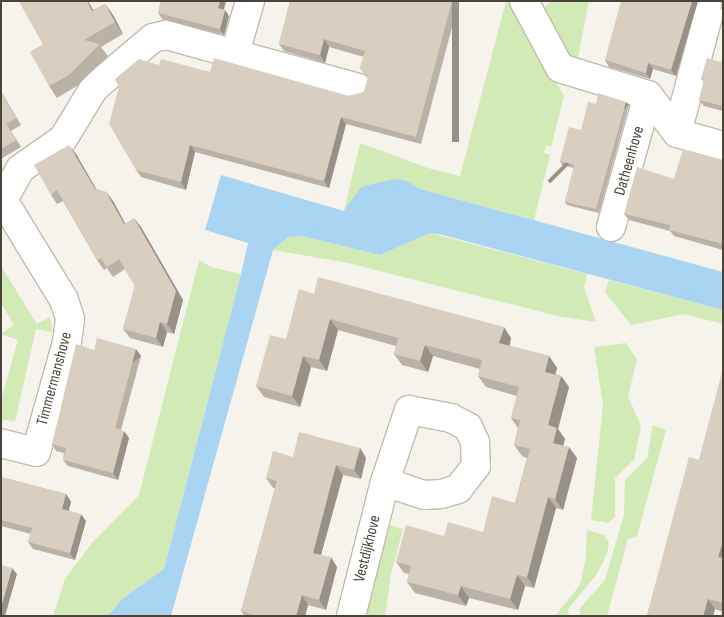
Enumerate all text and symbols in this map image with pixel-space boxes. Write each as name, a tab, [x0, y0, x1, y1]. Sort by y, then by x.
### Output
street label: Datheenhove	[611, 124, 649, 198]
street label: Timmermanshove	[33, 330, 77, 428]
street label: Vestdijkhove	[350, 514, 386, 584]

